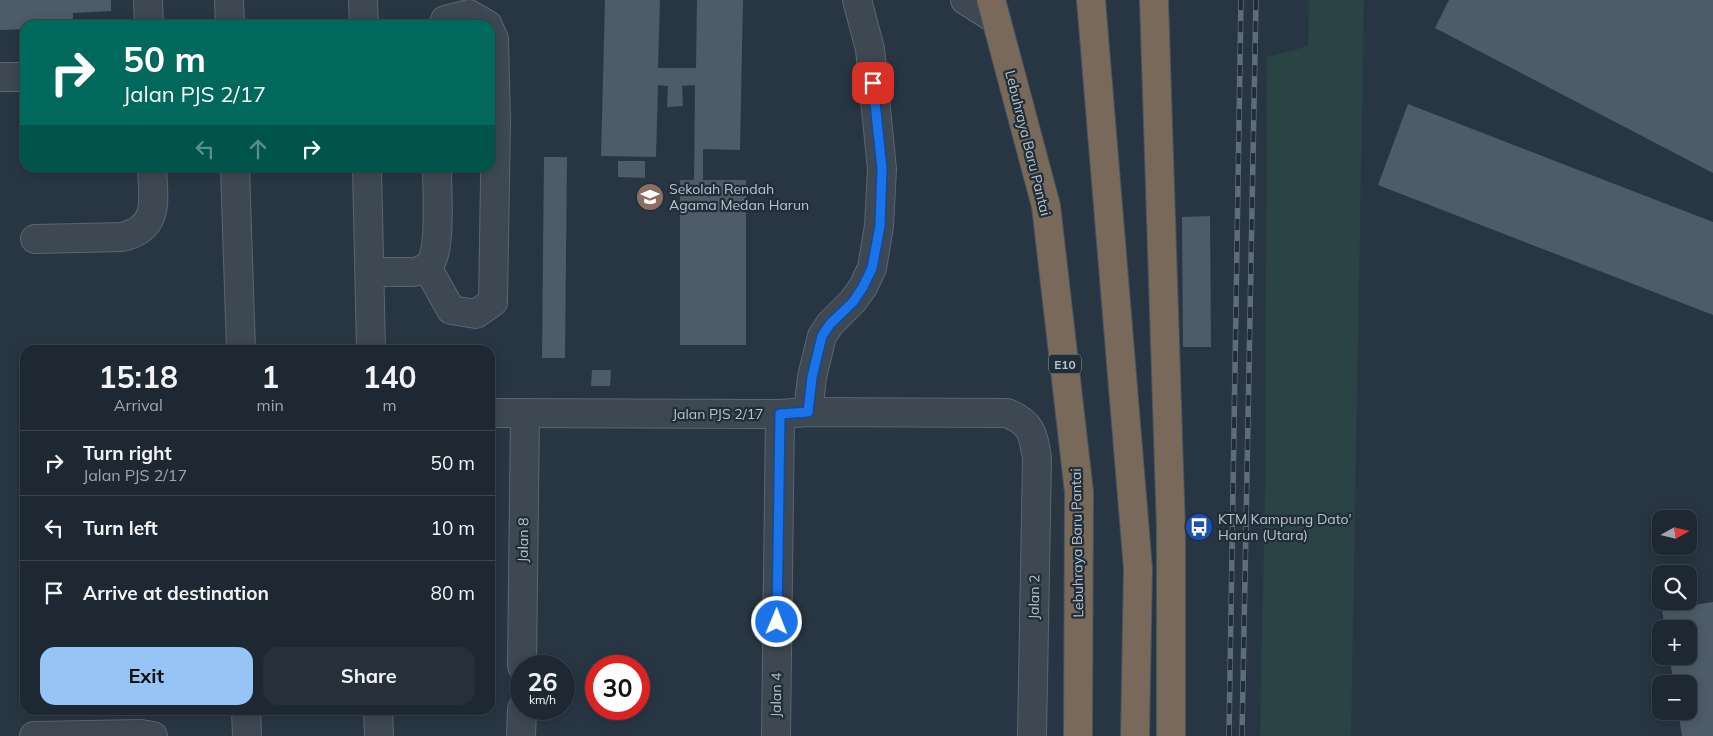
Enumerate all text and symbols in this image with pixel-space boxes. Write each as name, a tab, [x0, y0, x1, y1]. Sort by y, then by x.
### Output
text: 50 m	[123, 37, 206, 81]
icon: right	[40, 40, 105, 105]
pin	[852, 62, 894, 104]
street label: Lebuhraya Baru Pantai	[1001, 68, 1055, 218]
icon: arrive	[859, 69, 887, 97]
text: Jalan PJS 2/17	[123, 80, 266, 108]
icon: left	[191, 135, 219, 163]
icon: ahead	[244, 135, 272, 163]
icon: right	[297, 135, 325, 163]
place label: Sekolah Rendah Agama Medan Harun	[669, 180, 809, 214]
school or university icon: Sekolah Rendah Agama Medan Harun	[635, 182, 665, 212]
road number: E10	[1049, 354, 1081, 374]
text: 15:18	[99, 358, 178, 396]
text: 1	[261, 358, 279, 396]
text: 140	[362, 358, 416, 396]
text: Arrival	[114, 395, 163, 415]
text: min	[257, 395, 284, 415]
text: m	[382, 395, 396, 415]
street label: Jalan PJS 2/17	[672, 405, 764, 423]
text: Turn right	[83, 441, 172, 465]
icon: right	[40, 449, 68, 477]
text: 50 m	[431, 451, 475, 475]
text: Jalan PJS 2/17	[83, 465, 187, 485]
street label: Lebuhraya Baru Pantai	[1067, 468, 1087, 618]
place label: KTM Kampung Dato' Harun (Utara)	[1218, 510, 1352, 544]
north arrow	[1652, 510, 1698, 555]
map controls	[1652, 510, 1697, 720]
bus stop icon: KTM Kampung Dato' Harun (Utara)	[1184, 512, 1214, 542]
icon: left	[40, 514, 68, 542]
text: Turn left	[83, 516, 158, 540]
text: 10 m	[431, 516, 475, 540]
street label: Jalan 8	[514, 517, 532, 563]
button: search	[1652, 565, 1697, 610]
street label: Jalan 2	[1025, 574, 1043, 620]
icon: arrive	[40, 579, 68, 607]
text: Arrive at destination	[83, 581, 269, 605]
text: 80 m	[431, 581, 475, 605]
position arrow	[750, 595, 802, 647]
button: +	[1652, 620, 1697, 665]
button: Exit	[40, 647, 253, 705]
button: Share	[263, 647, 475, 705]
speed limit sign: 30	[585, 655, 650, 720]
text: 26	[527, 666, 558, 697]
street label: Jalan 4	[767, 672, 785, 718]
button: −	[1652, 675, 1697, 720]
text: km/h	[529, 692, 556, 707]

